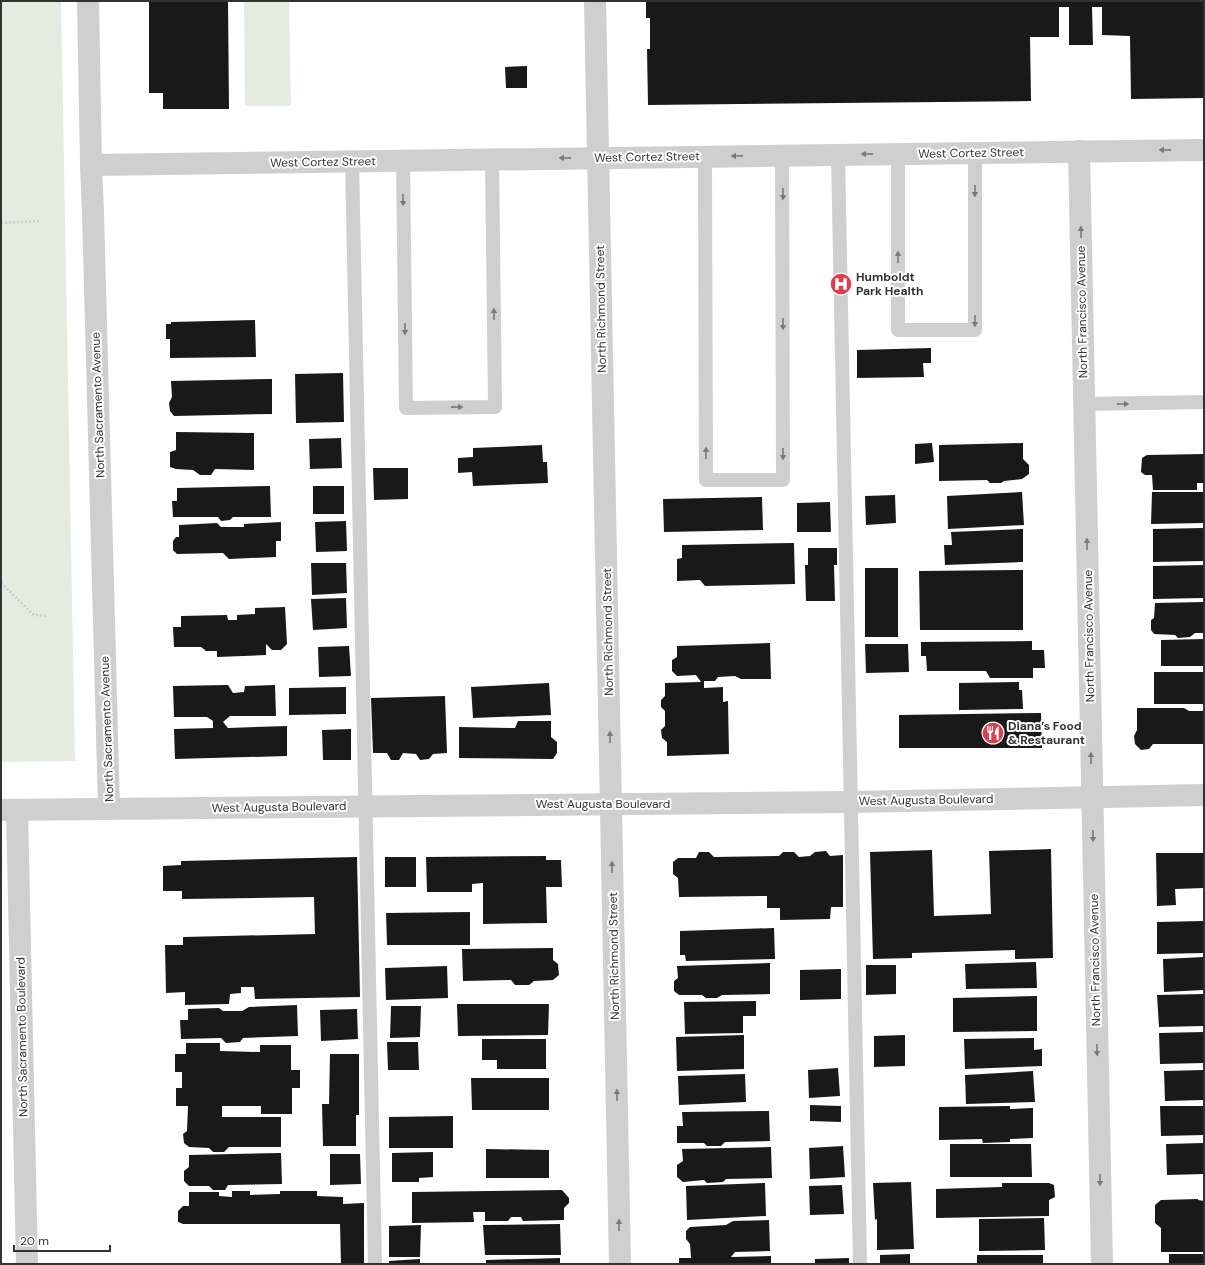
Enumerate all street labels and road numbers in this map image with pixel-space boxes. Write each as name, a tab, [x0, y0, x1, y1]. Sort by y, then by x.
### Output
street label: West Cortez Street	[918, 144, 1024, 162]
street label: West Cortez Street	[594, 148, 700, 166]
street label: West Cortez Street	[270, 153, 376, 171]
street label: North Richmond Street	[592, 245, 610, 373]
street label: North Francisco Avenue	[1073, 245, 1091, 378]
street label: North Sacramento Avenue	[87, 332, 109, 478]
street label: North Richmond Street	[599, 568, 617, 696]
street label: North Francisco Avenue	[1080, 569, 1098, 702]
street label: North Sacramento Avenue	[96, 656, 118, 802]
street label: West Augusta Boulevard	[859, 791, 993, 809]
street label: West Augusta Boulevard	[536, 796, 670, 812]
street label: West Augusta Boulevard	[212, 798, 346, 816]
street label: North Richmond Street	[605, 892, 623, 1020]
street label: North Francisco Avenue	[1086, 893, 1104, 1026]
street label: North Sacramento Boulevard	[13, 957, 31, 1117]

